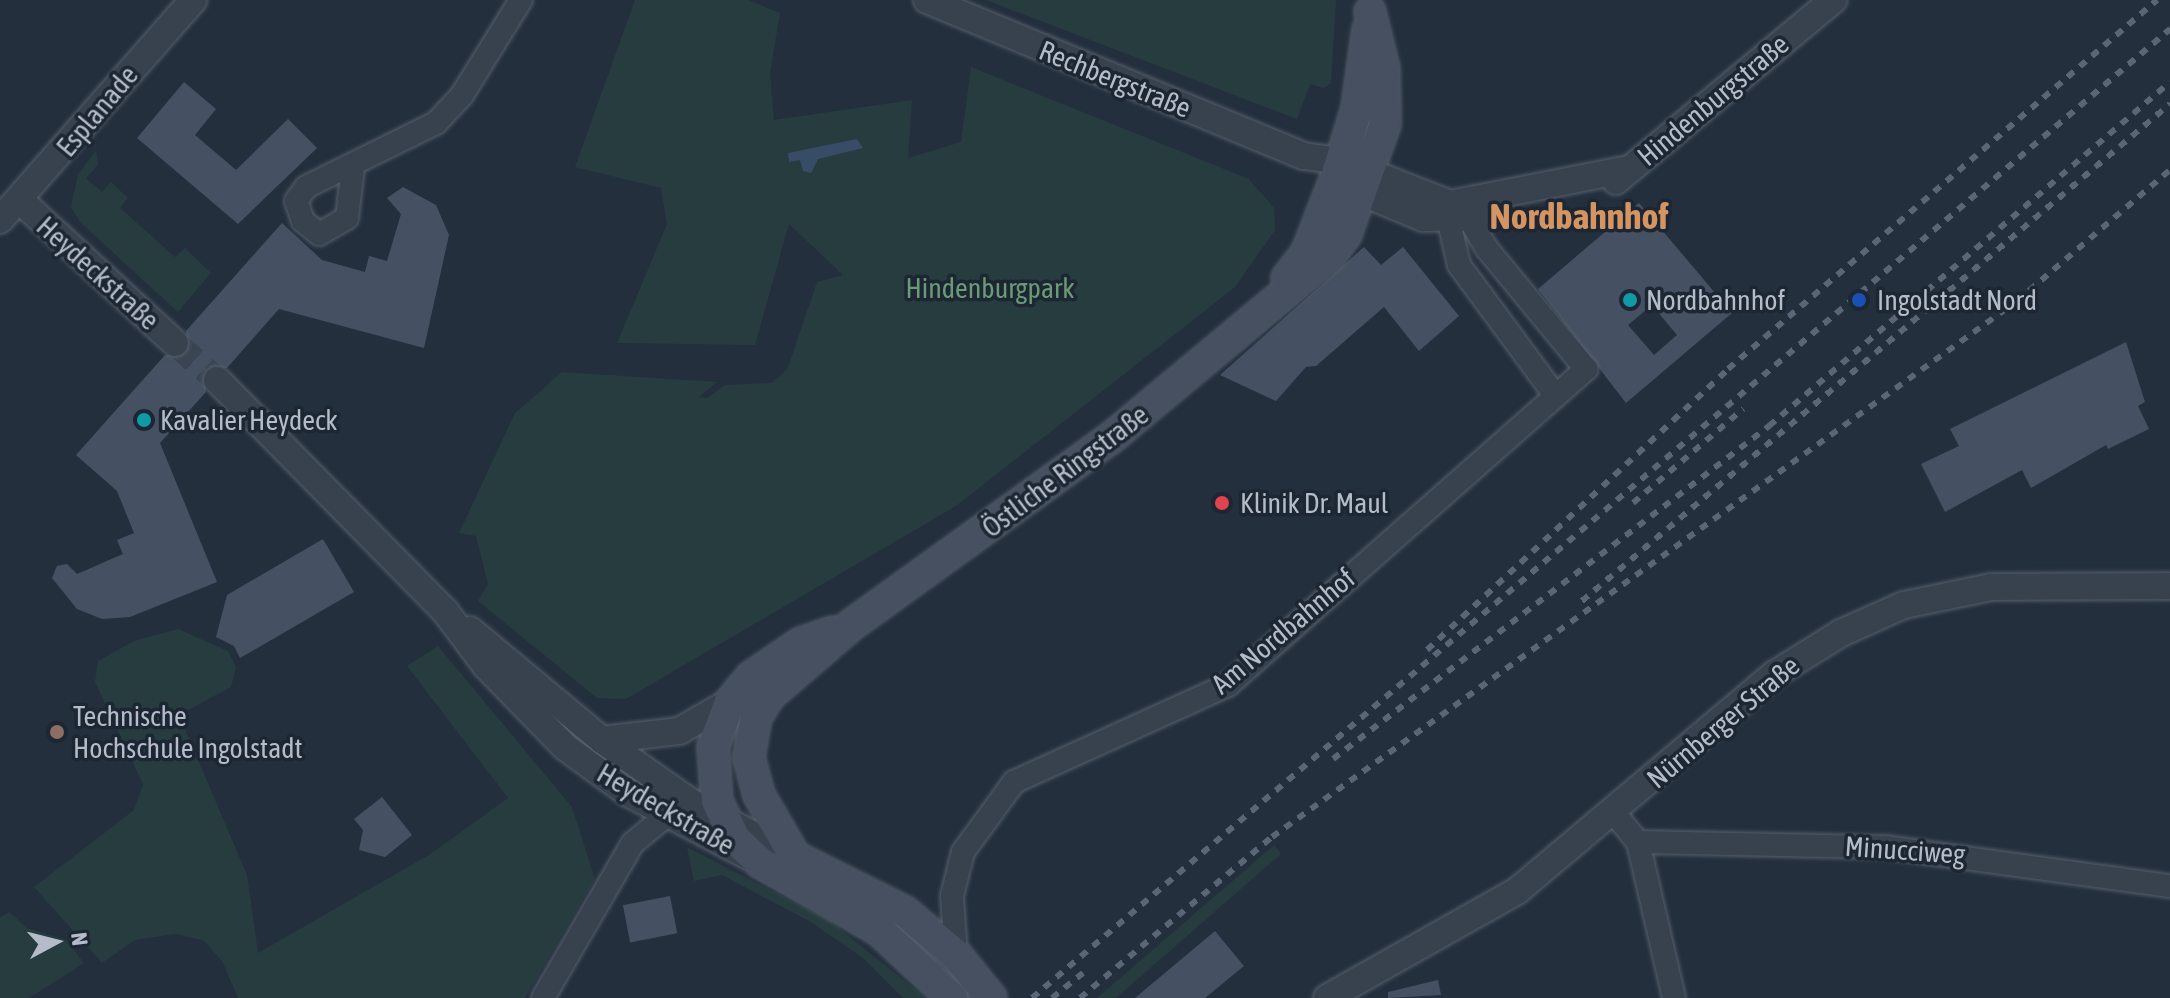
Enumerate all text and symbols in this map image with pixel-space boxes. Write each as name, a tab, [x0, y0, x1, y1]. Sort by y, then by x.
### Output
street label: Hindenburgstraße	[1631, 27, 1795, 173]
street label: Rechbergstraße	[1034, 33, 1196, 125]
street label: Esplanade	[49, 59, 145, 163]
district label: Nordbahnhof	[1490, 195, 1668, 239]
street label: Heydeckstraße	[30, 209, 166, 337]
park label: Hindenburgpark	[906, 271, 1074, 305]
place label: Nordbahnhof	[1646, 283, 1785, 317]
place label: Ingolstadt Nord	[1877, 283, 2037, 317]
marker: Ingolstadt Nord	[1848, 289, 1870, 311]
marker: Nordbahnhof	[1621, 291, 1639, 309]
street label: Östliche Ringstraße	[975, 398, 1155, 544]
place label: Kavalier Heydeck	[160, 403, 338, 437]
marker: Kavalier Heydeck	[135, 411, 153, 429]
place label: Klinik Dr. Maul	[1240, 486, 1388, 520]
marker: Klinik Dr. Maul	[1211, 492, 1233, 514]
street label: Am Nordbahnhof	[1204, 561, 1362, 701]
street label: Nürnberger Straße	[1640, 649, 1806, 795]
place label: Technische Hochschule Ingolstadt	[73, 699, 302, 765]
marker: Technische Hochschule Ingolstadt	[48, 723, 66, 741]
street label: Heydeckstraße	[591, 756, 741, 862]
street label: Minucciweg	[1844, 829, 1966, 871]
north arrow	[16, 902, 96, 982]
text: N	[66, 931, 94, 947]

